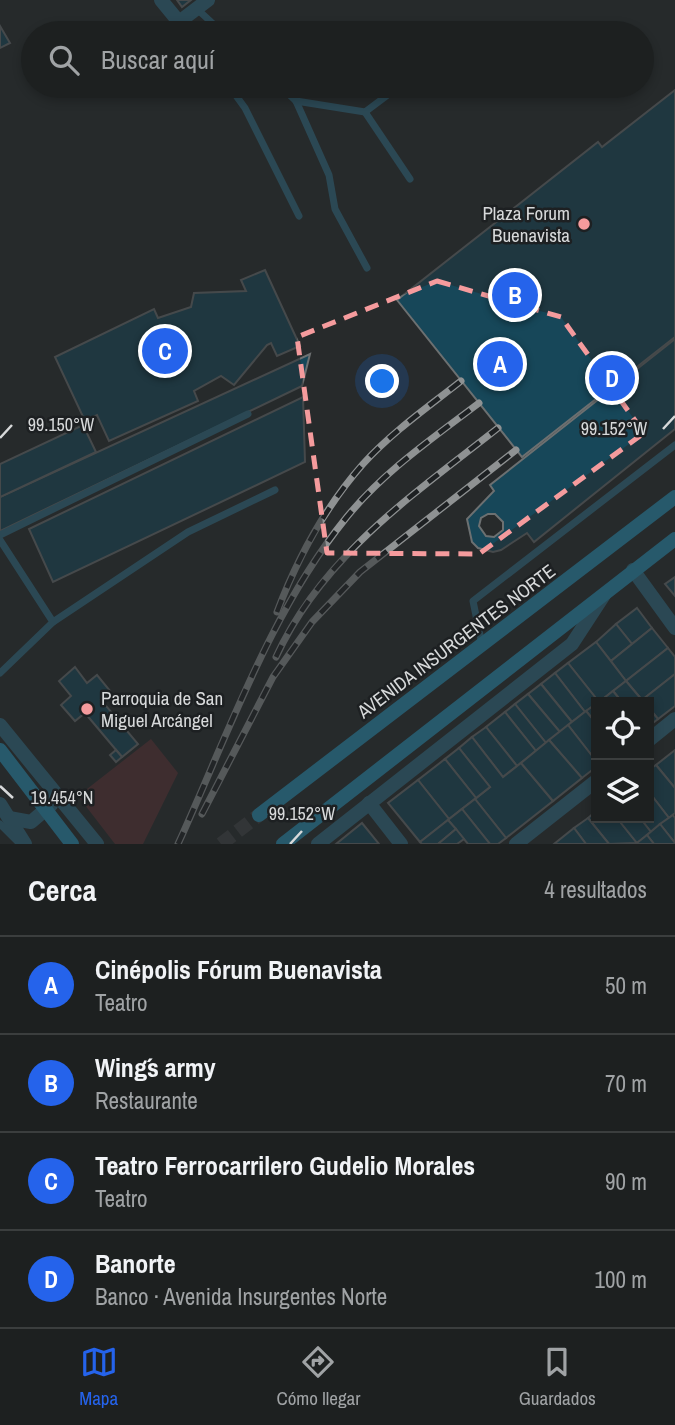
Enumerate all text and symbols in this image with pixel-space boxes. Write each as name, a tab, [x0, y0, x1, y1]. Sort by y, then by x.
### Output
search box	[21, 21, 654, 98]
icon: search	[45, 41, 83, 79]
text: Buscar aquí	[101, 42, 215, 77]
place label: Plaza Forum Buenavista	[482, 200, 570, 248]
marker: Plaza Forum Buenavista	[576, 216, 592, 232]
pin: B	[492, 269, 538, 321]
pin: C	[142, 325, 188, 377]
pin: A	[477, 338, 523, 390]
pin: D	[589, 352, 635, 404]
your location	[365, 364, 399, 398]
text: 99.150°W	[28, 412, 94, 437]
text: 99.152°W	[581, 416, 647, 441]
street label: AVENIDA INSURGENTES NORTE	[351, 558, 560, 725]
place label: Parroquia de San Miguel Arcángel	[101, 685, 223, 733]
map controls	[591, 697, 654, 823]
button: locate	[591, 697, 654, 760]
marker: Parroquia de San Miguel Arcángel	[79, 701, 95, 717]
button: layers	[591, 760, 654, 823]
text: 19.454°N	[31, 785, 94, 810]
text: 99.152°W	[269, 801, 335, 826]
text: Cerca	[28, 870, 96, 910]
text: 4 resultados	[544, 874, 647, 905]
text: Cinépolis Fórum Buenavista	[95, 952, 382, 987]
text: A	[44, 970, 58, 1001]
text: 50 m	[605, 970, 647, 1001]
text: Teatro	[95, 987, 147, 1018]
text: Wing´s army	[95, 1050, 216, 1085]
text: B	[44, 1068, 58, 1099]
text: 70 m	[605, 1068, 647, 1099]
text: Restaurante	[95, 1085, 198, 1116]
text: Teatro Ferrocarrilero Gudelio Morales	[95, 1148, 475, 1183]
text: C	[44, 1166, 58, 1197]
text: 90 m	[605, 1166, 647, 1197]
text: Teatro	[95, 1183, 147, 1214]
text: Banorte	[95, 1246, 176, 1281]
text: D	[44, 1264, 58, 1295]
text: 100 m	[595, 1264, 647, 1295]
text: Banco · Avenida Insurgentes Norte	[95, 1281, 387, 1312]
tab: Mapa	[79, 1343, 118, 1411]
tab: Cómo llegar	[276, 1343, 360, 1411]
tab: Guardados	[519, 1343, 596, 1411]

